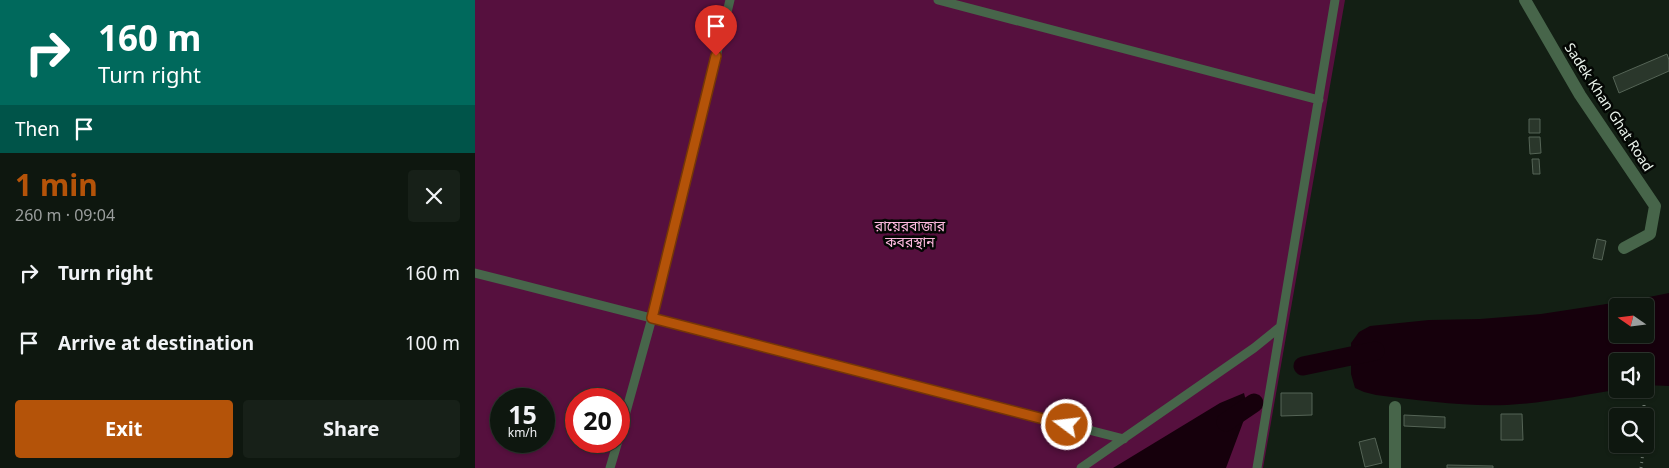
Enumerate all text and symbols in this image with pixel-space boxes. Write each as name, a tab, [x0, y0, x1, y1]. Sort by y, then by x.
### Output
pin	[695, 5, 737, 56]
icon: arrive	[702, 12, 730, 40]
text: 160 m	[98, 14, 201, 61]
icon: right	[15, 20, 80, 85]
street label: Sadek Khan Ghat Road	[1561, 39, 1658, 175]
text: Turn right	[98, 59, 201, 89]
icon: arrive	[70, 115, 98, 143]
text: Then	[15, 116, 60, 142]
text: 1 min	[15, 164, 98, 205]
button: close	[408, 170, 460, 222]
text: 260 m · 09:04	[15, 204, 115, 226]
park label: রায়েরবাজার কবরস্থান	[874, 216, 946, 251]
icon: right	[15, 259, 43, 287]
text: Turn right	[58, 260, 153, 286]
text: 160 m	[405, 260, 460, 286]
north arrow	[1609, 298, 1654, 342]
map controls	[1609, 298, 1654, 453]
icon: arrive	[15, 329, 43, 357]
text: Arrive at destination	[58, 330, 254, 356]
text: 100 m	[405, 330, 460, 356]
button: sound	[1609, 353, 1654, 398]
speed limit sign: 20	[565, 388, 630, 453]
text: 15	[508, 397, 537, 431]
position arrow	[1040, 398, 1092, 450]
button: Exit	[15, 400, 233, 458]
button: Share	[243, 400, 460, 458]
button: search	[1609, 408, 1654, 453]
text: km/h	[508, 424, 537, 441]

